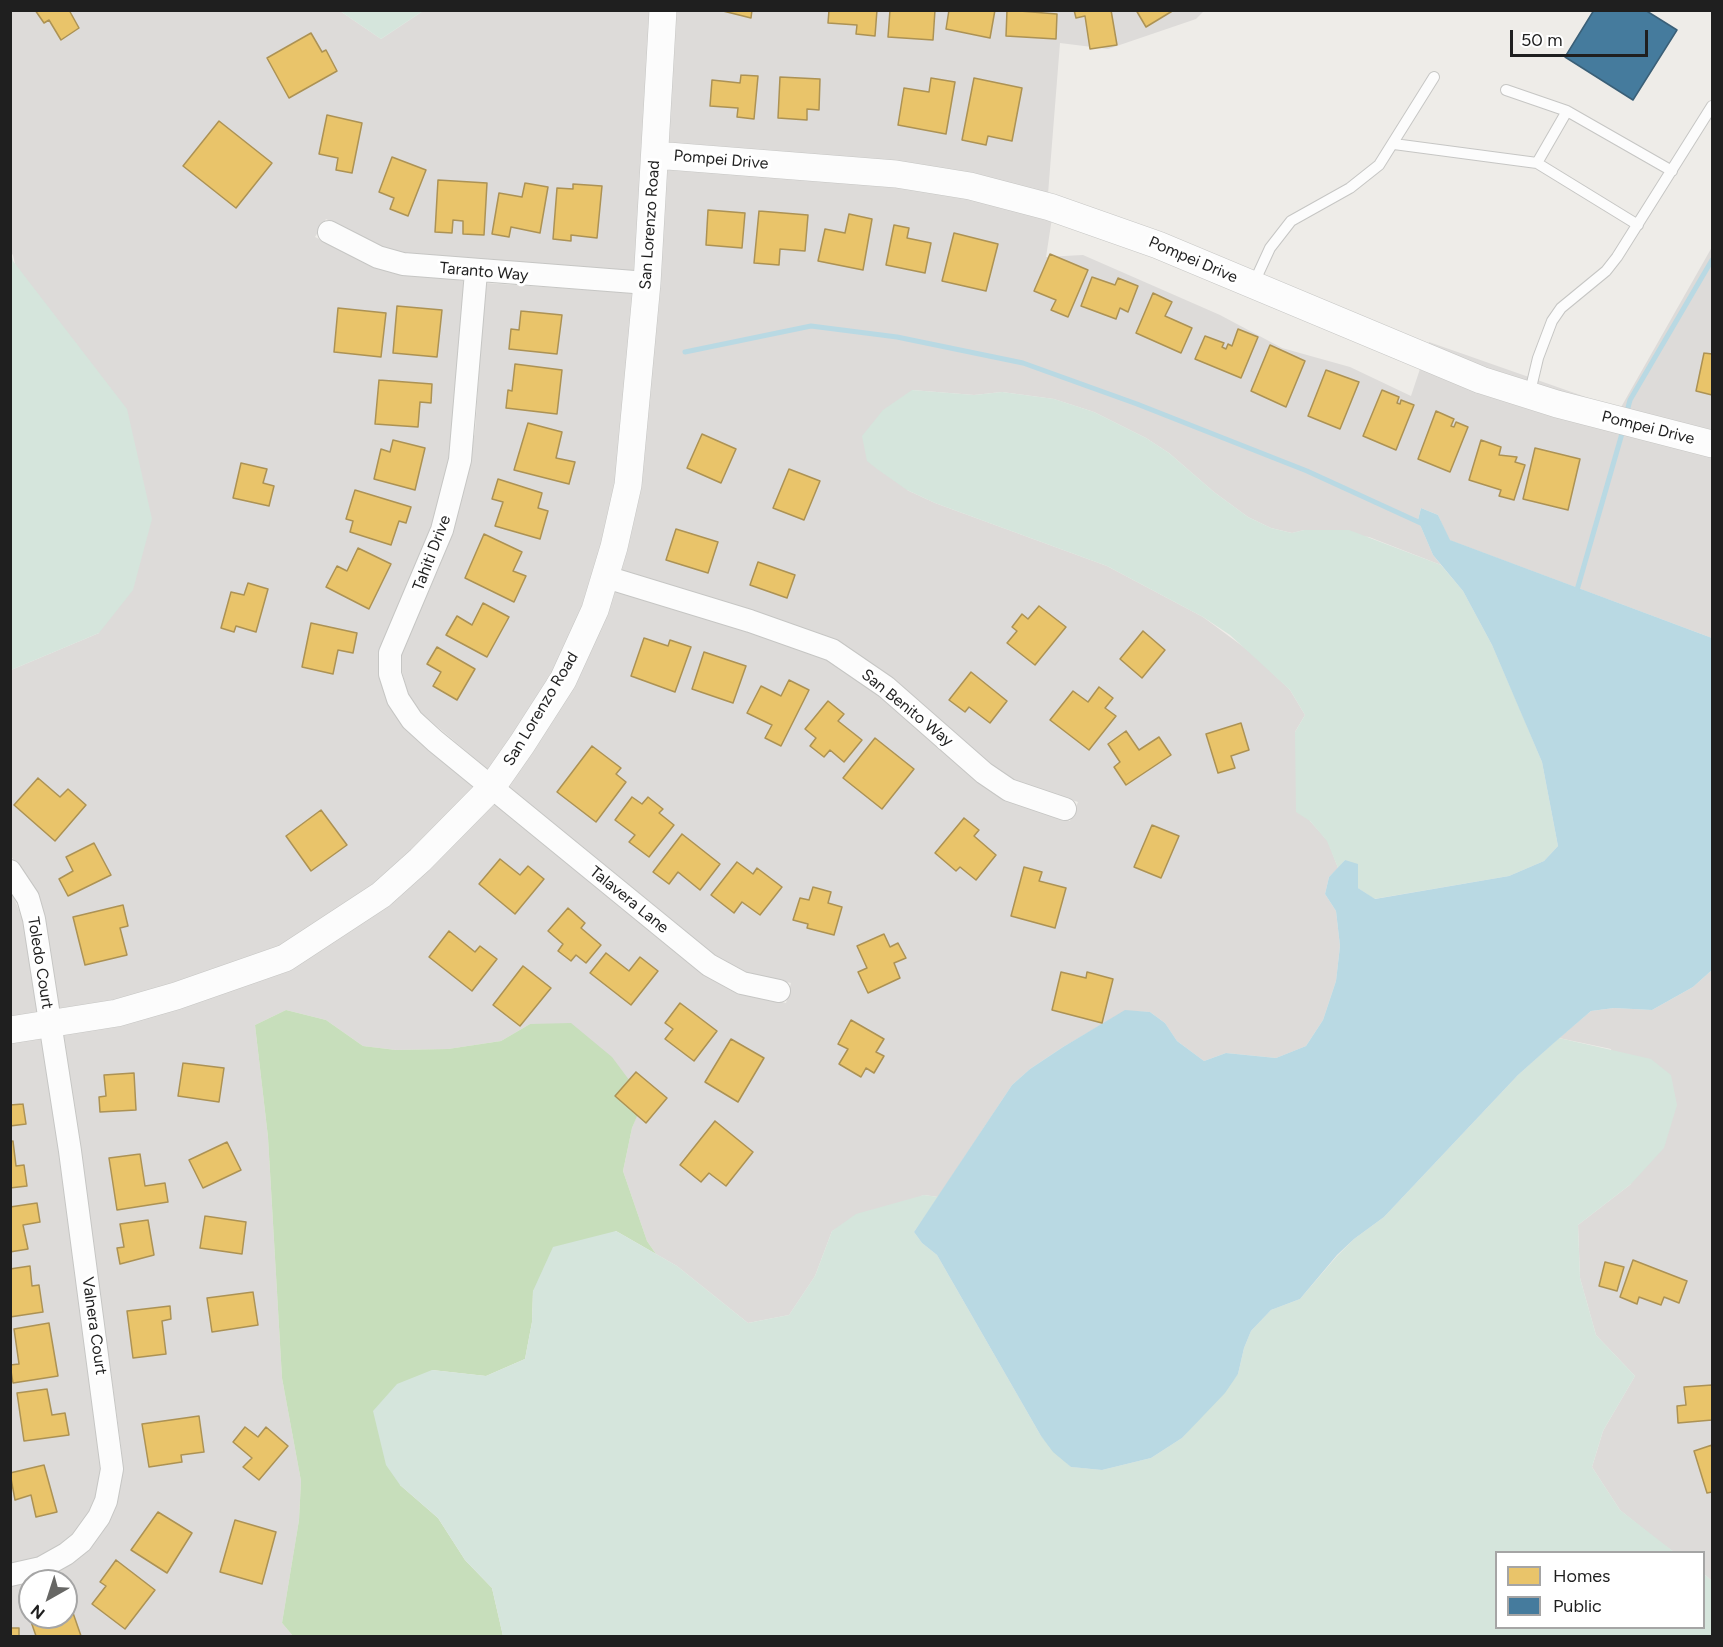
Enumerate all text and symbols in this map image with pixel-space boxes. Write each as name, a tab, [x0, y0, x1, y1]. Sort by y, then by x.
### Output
scale bar	[1513, 18, 1651, 56]
text: 50 m	[1521, 29, 1563, 51]
street label: Pompei Drive	[673, 146, 769, 174]
street label: San Lorenzo Road	[636, 160, 664, 290]
street label: Pompei Drive	[1146, 233, 1240, 287]
street label: Taranto Way	[439, 259, 529, 285]
street label: Pompei Drive	[1600, 407, 1696, 449]
street label: Tahiti Drive	[409, 513, 455, 593]
street label: San Lorenzo Road	[499, 649, 583, 769]
street label: San Benito Way	[857, 665, 957, 751]
street label: Talavera Lane	[586, 862, 672, 938]
street label: Toledo Court	[23, 915, 57, 1011]
street label: Valnera Court	[78, 1276, 110, 1376]
legend	[1495, 1551, 1705, 1629]
text: Homes	[1553, 1565, 1611, 1587]
north arrow	[18, 1569, 78, 1629]
text: Public	[1553, 1595, 1602, 1617]
text: N	[27, 1601, 48, 1623]

